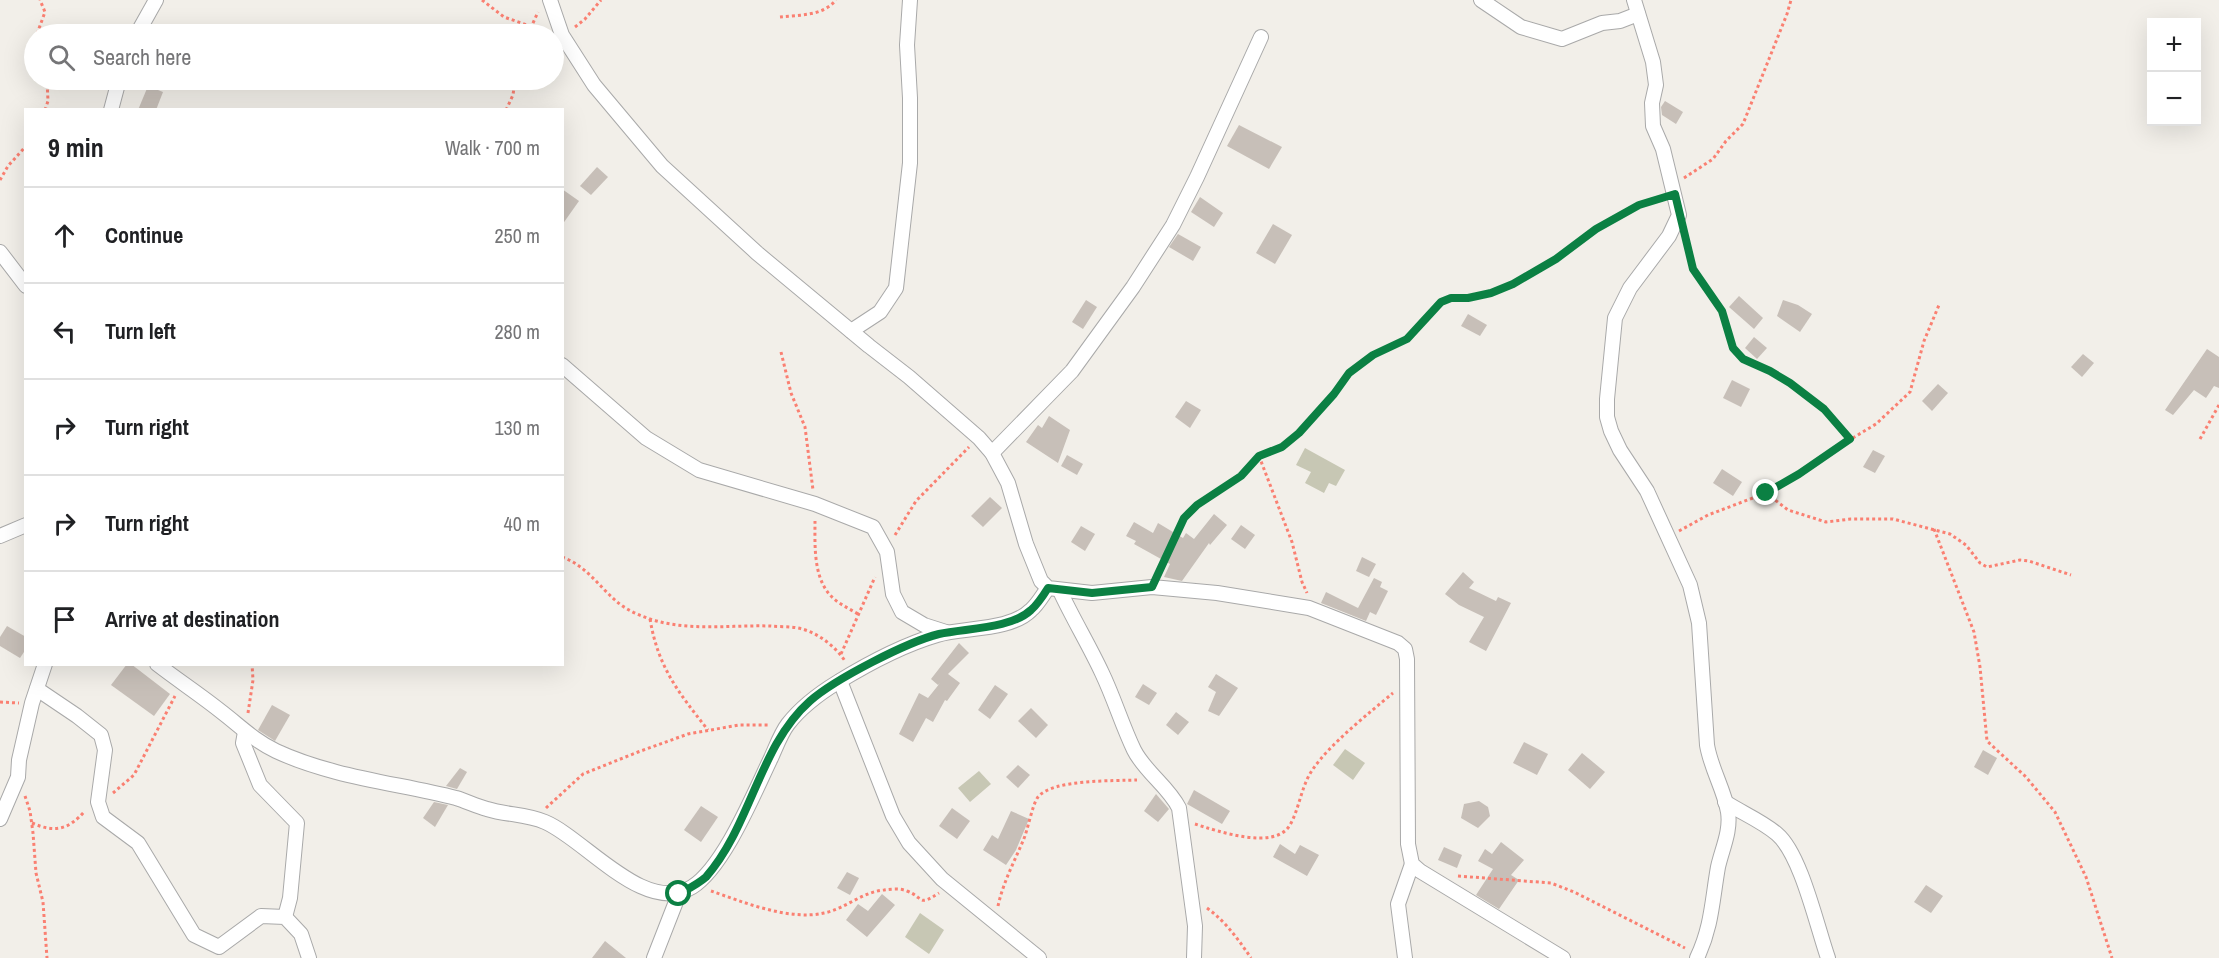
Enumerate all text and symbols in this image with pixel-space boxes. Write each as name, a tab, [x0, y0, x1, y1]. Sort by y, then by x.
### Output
map controls	[2147, 18, 2201, 126]
button: +	[2147, 18, 2201, 72]
search box	[24, 24, 564, 90]
icon: search	[45, 41, 78, 74]
text: Search here	[93, 42, 191, 72]
button: −	[2147, 72, 2201, 126]
text: 9 min	[48, 130, 104, 165]
text: Walk · 700 m	[445, 134, 540, 161]
icon: ahead	[48, 219, 81, 252]
text: Continue	[105, 220, 183, 250]
text: 250 m	[494, 222, 540, 249]
icon: left	[48, 315, 81, 348]
text: Turn left	[105, 316, 176, 346]
text: 280 m	[494, 318, 540, 345]
icon: right	[48, 411, 81, 444]
text: Turn right	[105, 412, 189, 442]
text: 130 m	[494, 414, 540, 441]
route end	[1752, 479, 1778, 505]
icon: right	[48, 507, 81, 540]
text: Turn right	[105, 508, 189, 538]
text: 40 m	[504, 510, 540, 537]
icon: arrive	[48, 603, 81, 636]
text: Arrive at destination	[105, 604, 279, 634]
route start	[665, 880, 691, 906]

